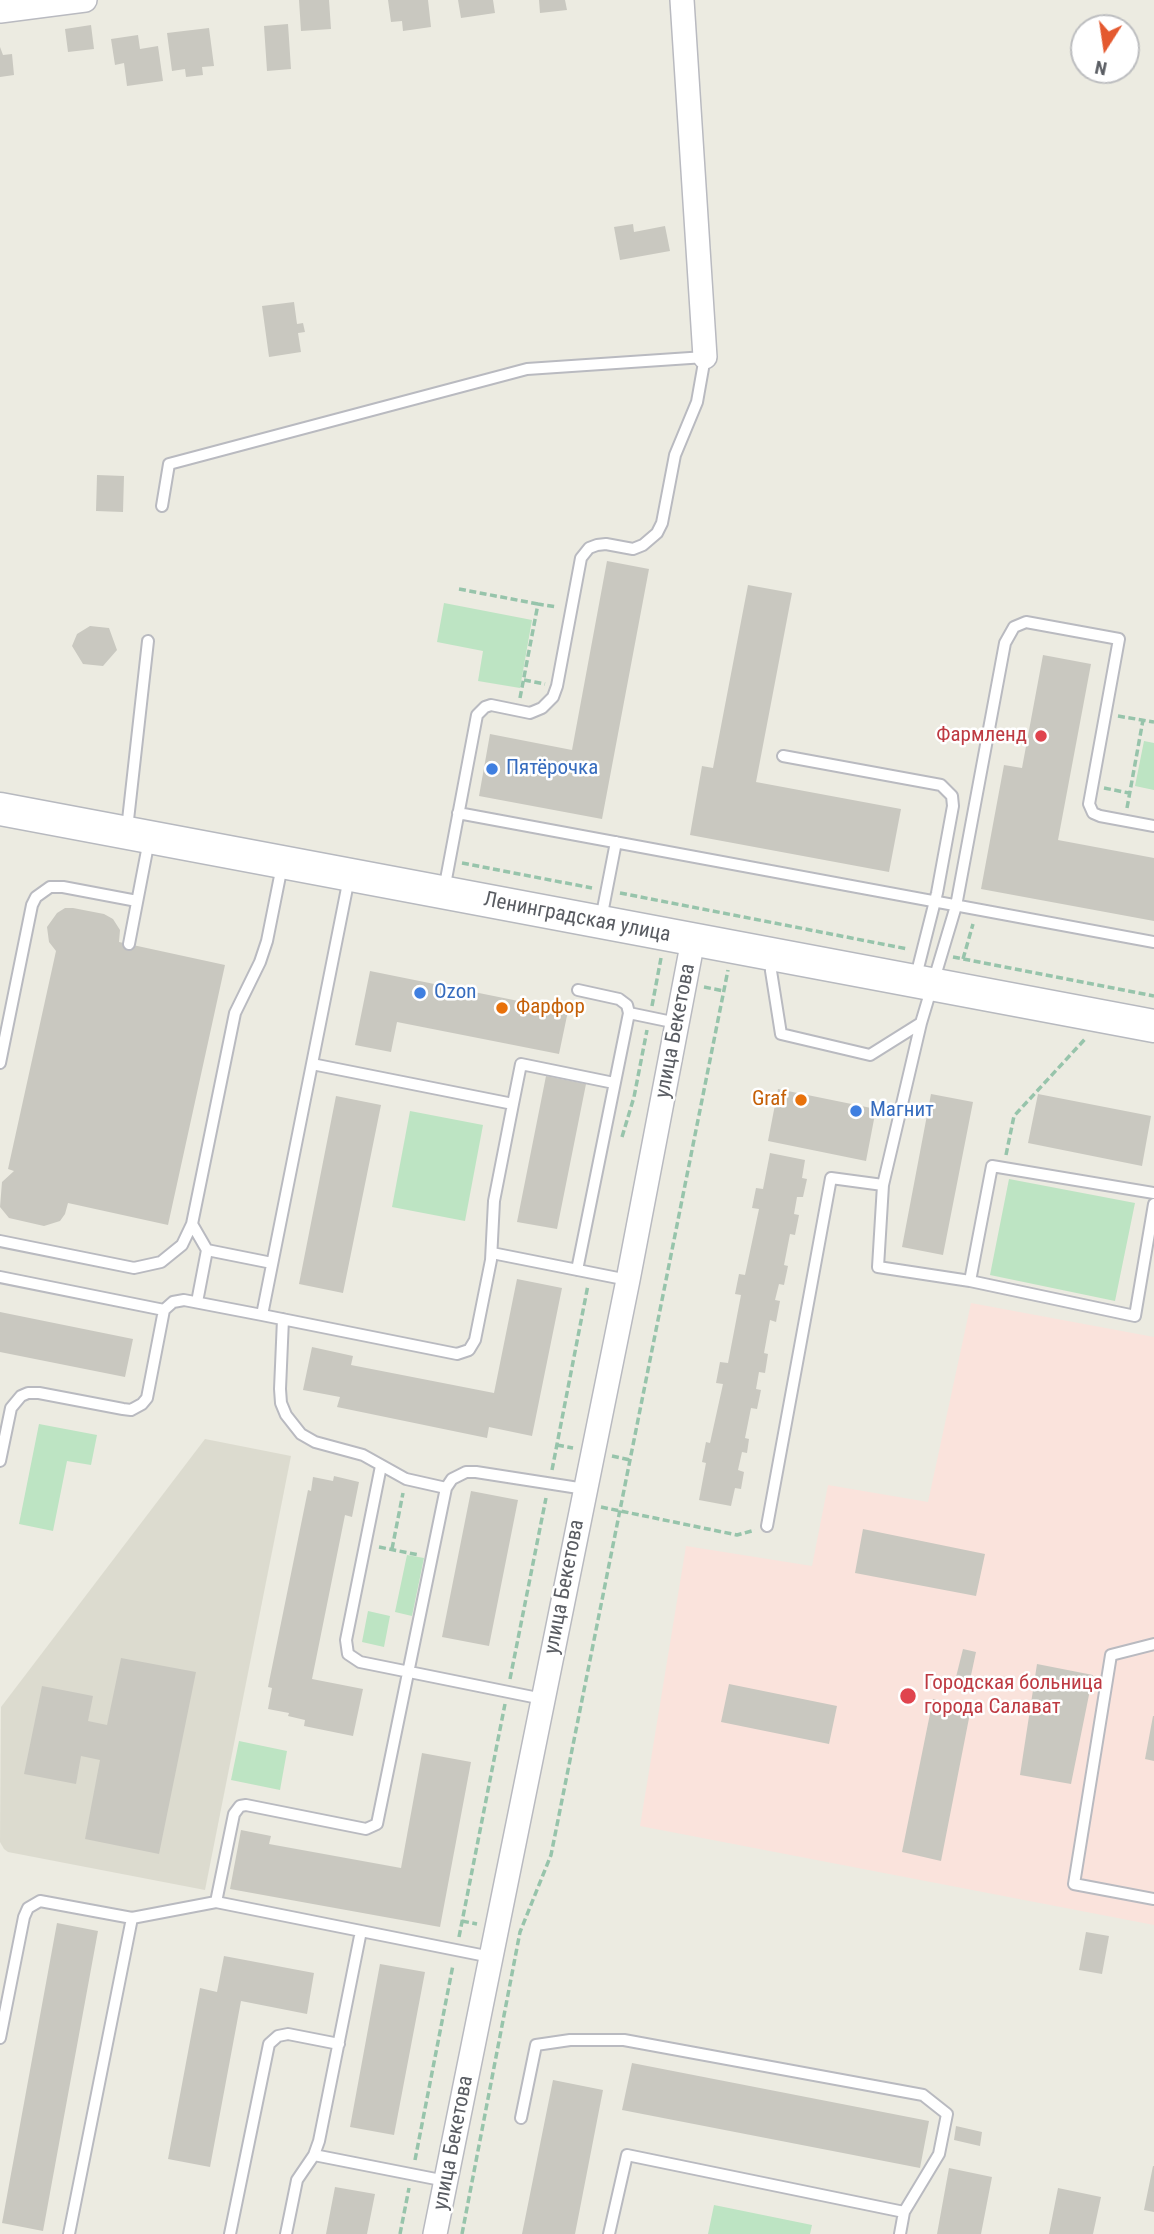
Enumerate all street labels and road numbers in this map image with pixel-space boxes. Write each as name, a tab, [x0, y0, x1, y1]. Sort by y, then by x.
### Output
street label: Ленинградская улица	[481, 888, 673, 948]
street label: улица Бекетова	[651, 962, 701, 1100]
street label: улица Бекетова	[540, 1518, 590, 1656]
street label: улица Бекетова	[429, 2074, 479, 2212]

